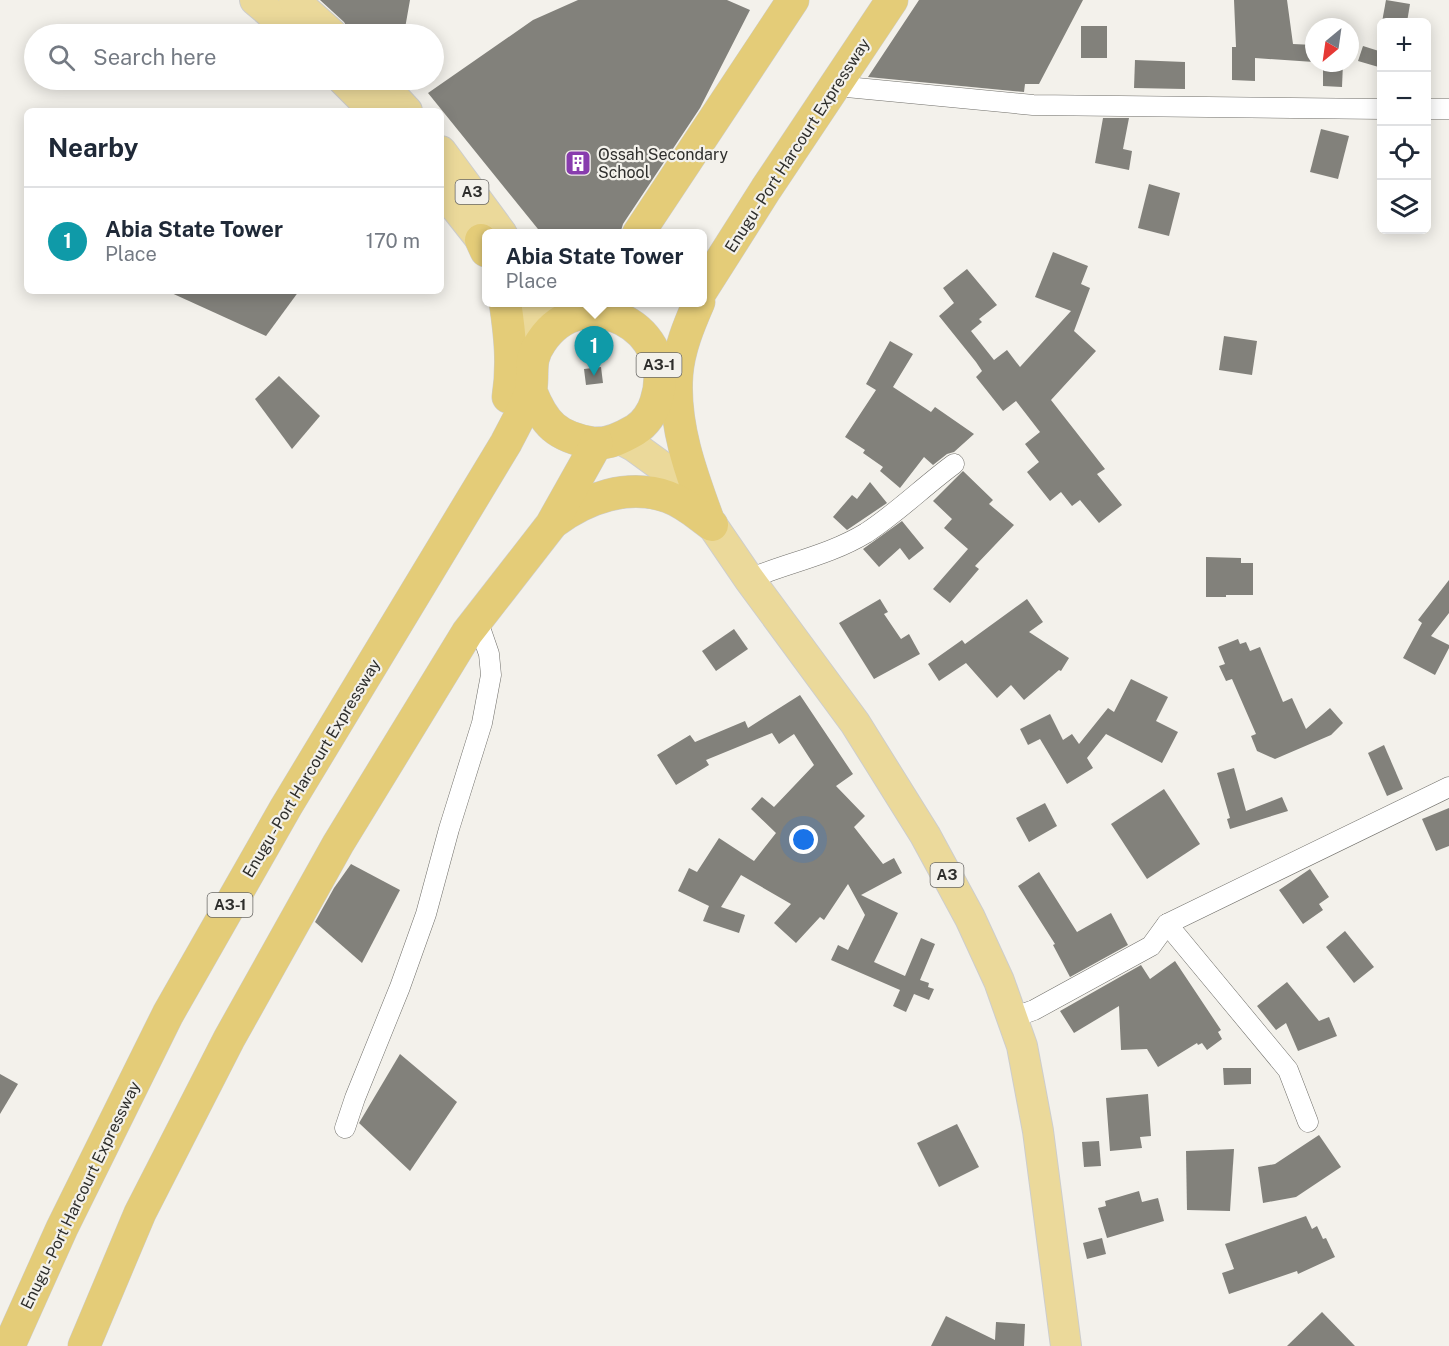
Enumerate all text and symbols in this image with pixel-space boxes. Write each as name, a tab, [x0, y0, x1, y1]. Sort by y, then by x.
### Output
north arrow	[1305, 18, 1359, 72]
map controls	[1377, 18, 1431, 234]
button: +	[1377, 18, 1431, 72]
search box	[24, 24, 444, 90]
street label: Enugu - Port Harcourt Expressway	[721, 34, 874, 256]
icon: search	[45, 41, 78, 74]
text: Search here	[93, 44, 217, 70]
button: −	[1377, 72, 1431, 126]
button: locate	[1377, 126, 1431, 180]
text: Nearby	[48, 132, 138, 163]
place label: Ossah Secondary School	[598, 145, 728, 182]
building icon: Ossah Secondary School	[563, 148, 593, 178]
road number: A3	[456, 180, 488, 204]
button: layers	[1377, 180, 1431, 234]
text: Abia State Tower	[105, 216, 283, 242]
text: 1	[63, 229, 72, 253]
text: 170 m	[366, 229, 420, 253]
popup	[482, 229, 707, 307]
text: Place	[105, 242, 157, 266]
text: Abia State Tower	[505, 243, 684, 269]
text: Place	[505, 269, 557, 293]
pin: 1	[574, 326, 614, 376]
road number: A3-1	[636, 353, 682, 377]
street label: Enugu - Port Harcourt Expressway	[239, 655, 384, 881]
your location	[789, 825, 818, 854]
road number: A3	[930, 863, 964, 887]
road number: A3-1	[208, 893, 252, 917]
street label: Enugu - Port Harcourt Expressway	[17, 1078, 144, 1312]

